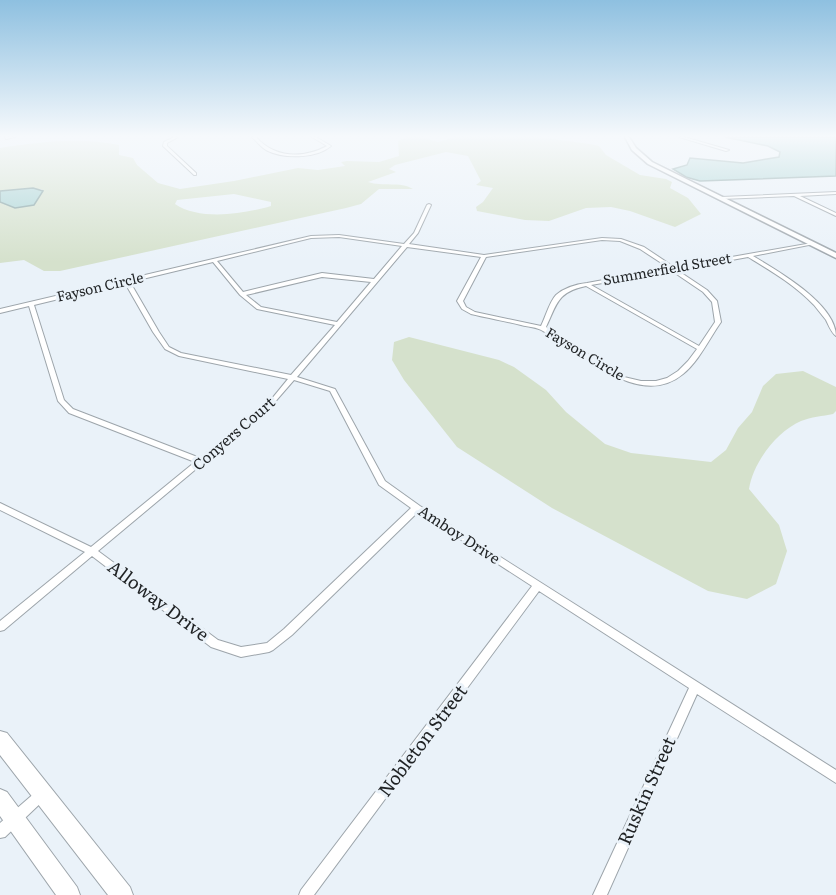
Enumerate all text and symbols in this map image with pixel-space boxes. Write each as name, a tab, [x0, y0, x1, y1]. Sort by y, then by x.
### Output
street label: Summerfield Street	[601, 247, 733, 289]
street label: Fayson Circle	[54, 266, 145, 306]
street label: Fayson Circle	[542, 322, 629, 385]
street label: Conyers Court	[187, 390, 279, 475]
street label: Amboy Drive	[414, 499, 505, 569]
street label: Alloway Drive	[103, 553, 215, 647]
street label: Nobleton Street	[371, 678, 473, 802]
street label: Ruskin Street	[610, 731, 682, 849]

